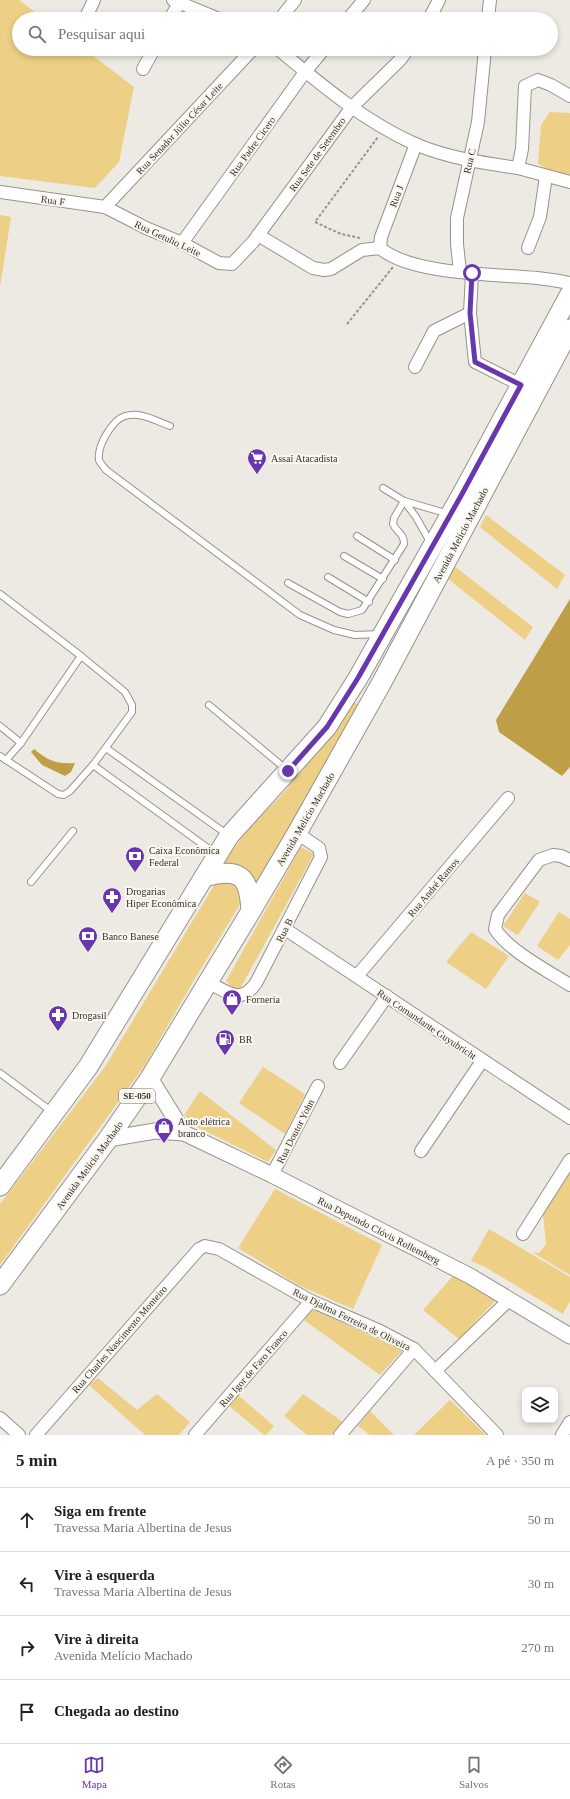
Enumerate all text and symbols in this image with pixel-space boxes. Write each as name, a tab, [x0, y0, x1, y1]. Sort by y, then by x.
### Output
search box	[12, 12, 558, 56]
icon: search	[26, 23, 48, 45]
text: Pesquisar aqui	[58, 26, 145, 42]
street label: Rua Senador Júlio César Leite	[134, 80, 225, 177]
street label: Rua Padre Cicero	[227, 115, 278, 178]
street label: Rua Sete de Setembro	[287, 115, 348, 193]
street label: Rua C	[461, 147, 478, 175]
street label: Rua J	[387, 184, 406, 209]
street label: Rua F	[40, 193, 66, 208]
street label: Rua Getulio Leite	[133, 218, 203, 259]
route start	[463, 264, 481, 282]
supermarket icon: Assaí Atacadista	[246, 447, 268, 475]
place label: Assaí Atacadista	[271, 453, 338, 464]
street label: Avenida Melício Machado	[431, 486, 490, 585]
route end	[279, 762, 297, 780]
street label: Avenida Melício Machado	[274, 770, 337, 868]
bank icon: Caixa Econômica Federal	[124, 845, 146, 873]
place label: Caixa Econômica Federal	[149, 845, 220, 868]
street label: Rua André Ramos	[406, 856, 461, 919]
pharmacy icon: Drogarias Hiper Econômica	[101, 886, 123, 914]
place label: Drogarias Hiper Econômica	[126, 886, 197, 909]
street label: Rua B	[274, 916, 295, 944]
bank icon: Banco Banese	[77, 925, 99, 953]
place label: Banco Banese	[102, 931, 159, 942]
street label: Rua Comandante Guyubricht	[375, 987, 479, 1062]
shop icon: Forneria	[221, 988, 243, 1016]
place label: Forneria	[246, 994, 280, 1005]
pharmacy icon: Drogasil	[47, 1004, 69, 1032]
place label: Drogasil	[72, 1010, 107, 1021]
fuel station icon: BR	[214, 1028, 236, 1056]
place label: BR	[239, 1034, 253, 1045]
road number: SE-050	[119, 1089, 155, 1103]
street label: Rua Doutor Yohn	[275, 1097, 316, 1165]
shop icon: Auto elétrica branco	[153, 1116, 175, 1144]
place label: Auto elétrica branco	[178, 1116, 230, 1139]
street label: Avenida Melício Machado	[54, 1119, 125, 1212]
street label: Rua Deputado Clóvis Rollemberg	[316, 1195, 442, 1266]
street label: Rua Charles Nascimento Monteiro	[70, 1283, 169, 1395]
street label: Rua Djalma Ferreira de Oliveira	[291, 1286, 413, 1353]
street label: Rua Igor de Faro Franco	[217, 1328, 290, 1409]
map controls	[522, 1387, 558, 1423]
button: layers	[522, 1387, 558, 1423]
text: 5 min	[16, 1451, 57, 1470]
text: A pé · 350 m	[486, 1453, 554, 1468]
text: Siga em frente	[54, 1503, 146, 1519]
icon: ahead	[16, 1509, 38, 1531]
text: 50 m	[528, 1512, 554, 1527]
text: Travessa Maria Albertina de Jesus	[54, 1520, 232, 1535]
text: Vire à esquerda	[54, 1567, 155, 1583]
icon: left	[16, 1573, 38, 1595]
text: 30 m	[528, 1576, 554, 1591]
text: Travessa Maria Albertina de Jesus	[54, 1584, 232, 1599]
text: Vire à direita	[54, 1631, 139, 1647]
icon: right	[16, 1637, 38, 1659]
text: 270 m	[521, 1640, 554, 1655]
text: Avenida Melício Machado	[54, 1648, 192, 1663]
icon: arrive	[16, 1701, 38, 1723]
text: Chegada ao destino	[54, 1703, 179, 1719]
tab: Mapa	[82, 1754, 107, 1790]
tab: Rotas	[270, 1754, 295, 1790]
tab: Salvos	[459, 1754, 488, 1790]

